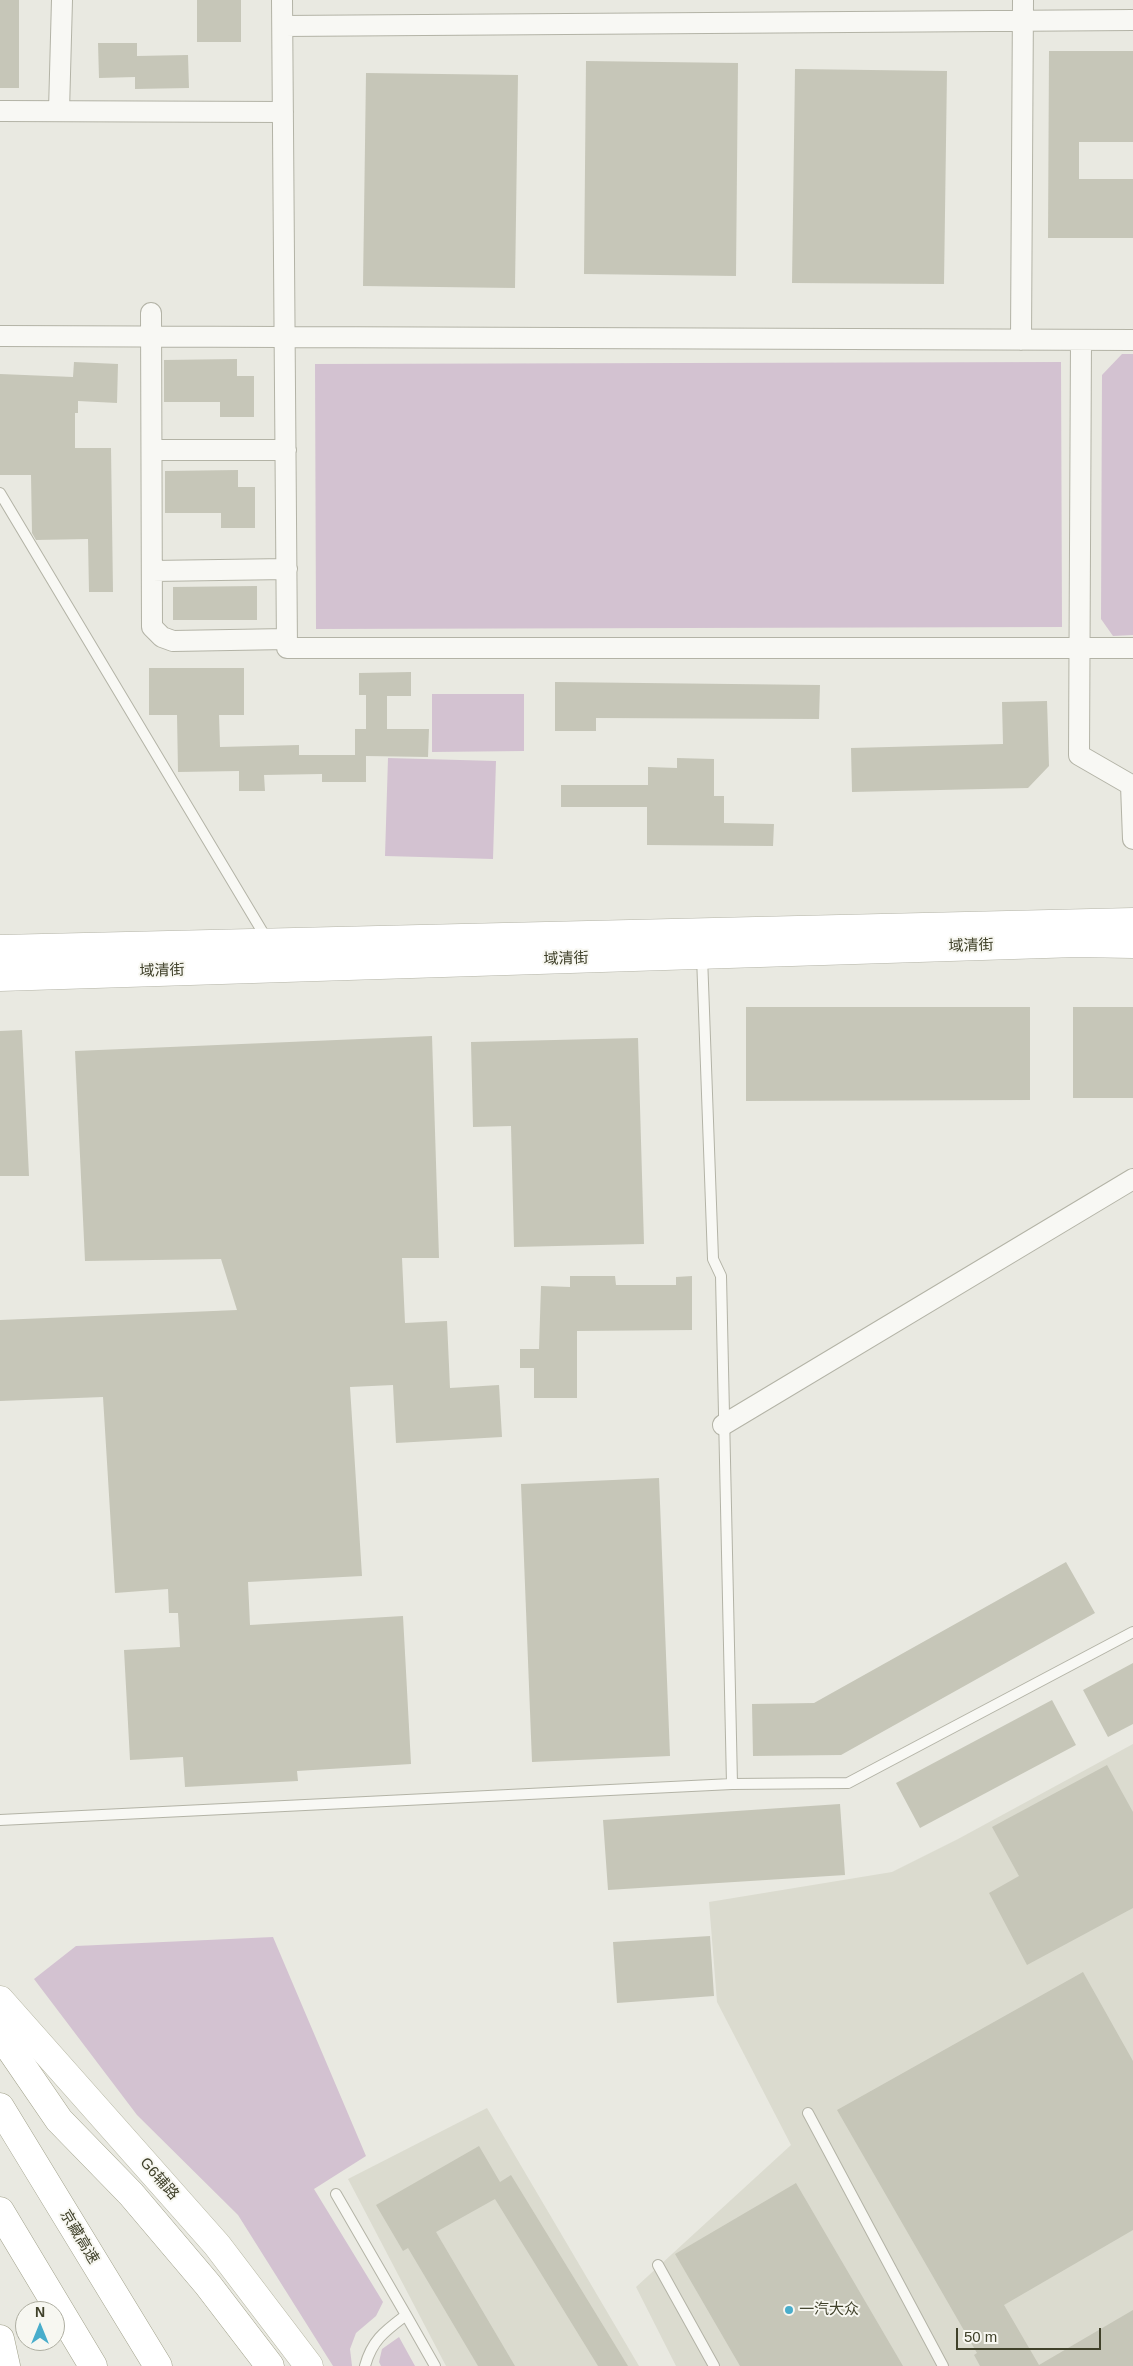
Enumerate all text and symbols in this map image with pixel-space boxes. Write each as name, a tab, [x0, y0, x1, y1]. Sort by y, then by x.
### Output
street label: 域清街	[948, 936, 994, 956]
street label: 域清街	[543, 949, 589, 969]
street label: 域清街	[139, 961, 185, 981]
street label: G6辅路	[136, 2154, 182, 2204]
street label: 京藏高速	[56, 2207, 102, 2267]
north arrow	[15, 2301, 65, 2351]
place label: 一汽大众	[799, 2301, 859, 2319]
text: N	[35, 2304, 45, 2320]
marker: 一汽大众	[783, 2304, 795, 2316]
scale bar	[958, 2318, 1103, 2350]
text: 50 m	[964, 2328, 997, 2345]

